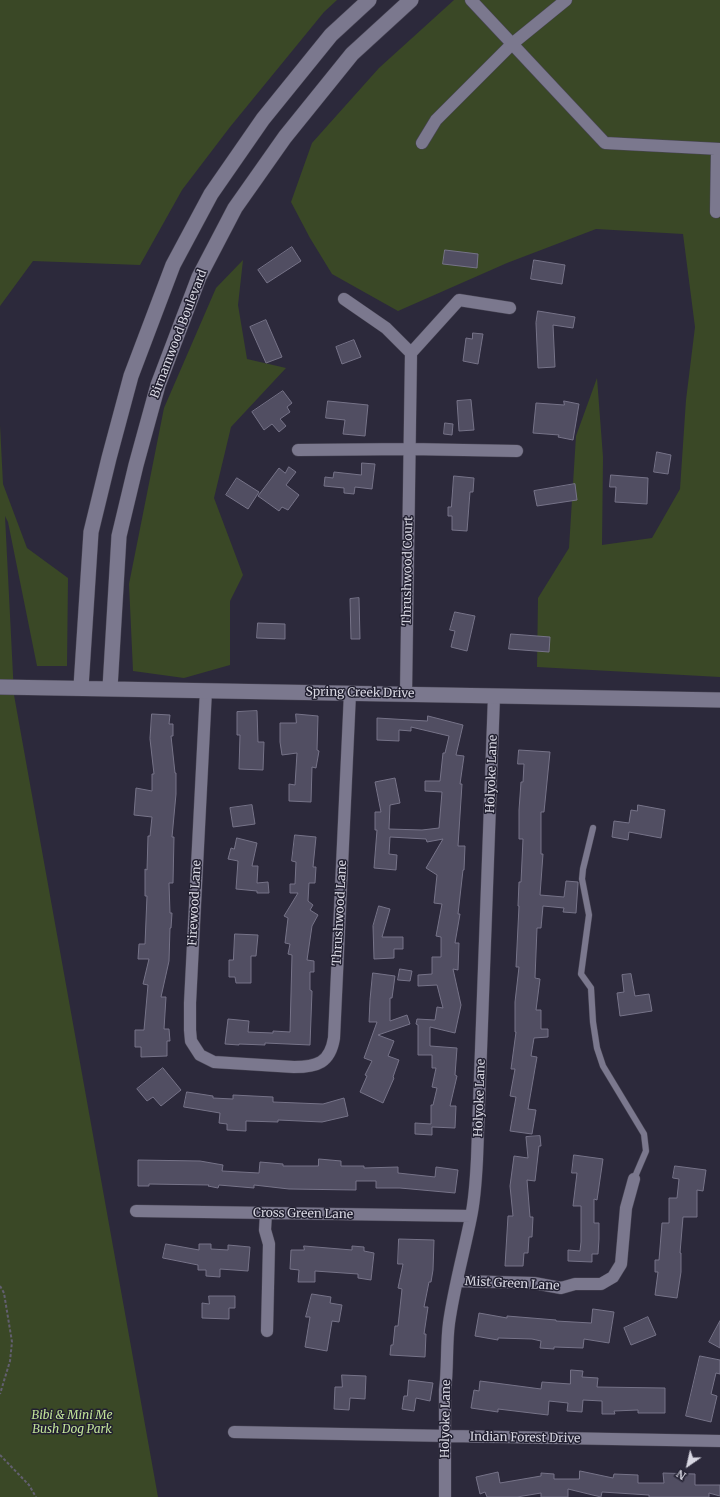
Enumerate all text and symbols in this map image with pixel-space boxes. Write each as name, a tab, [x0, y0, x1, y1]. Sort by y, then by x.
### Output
street label: Birnamwood Boulevard	[148, 268, 210, 400]
street label: Thrushwood Court	[400, 516, 416, 626]
street label: Spring Creek Drive	[306, 685, 414, 701]
street label: Holyoke Lane	[483, 735, 501, 813]
street label: Firewood Lane	[186, 860, 204, 946]
street label: Thrushwood Lane	[330, 860, 350, 966]
street label: Holyoke Lane	[471, 1059, 489, 1137]
street label: Cross Green Lane	[253, 1206, 353, 1222]
street label: Mist Green Lane	[464, 1274, 560, 1294]
street label: Holyoke Lane	[438, 1380, 454, 1458]
park label: Bibi & Mini Me Bush Dog Park	[31, 1409, 113, 1437]
street label: Indian Forest Drive	[470, 1430, 580, 1446]
north arrow	[668, 1445, 708, 1485]
text: N	[674, 1467, 689, 1483]

